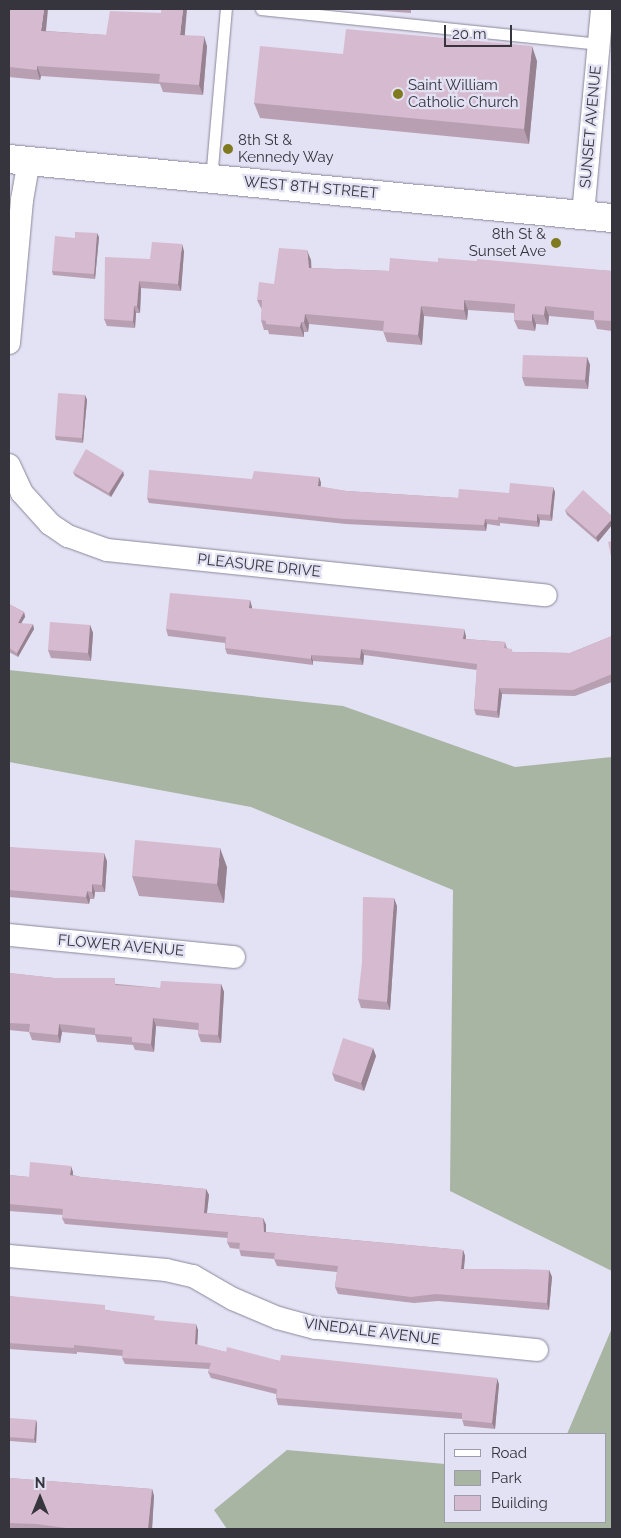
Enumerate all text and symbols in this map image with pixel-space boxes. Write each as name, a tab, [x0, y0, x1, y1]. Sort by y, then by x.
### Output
scale bar	[446, 15, 514, 47]
text: 20 m	[452, 25, 487, 43]
street label: SUNSET AVENUE	[577, 65, 605, 189]
place label: Saint William Catholic Church	[408, 76, 518, 111]
marker: Saint William Catholic Church	[392, 88, 404, 100]
place label: 8th St & Kennedy Way	[238, 131, 335, 166]
marker: 8th St & Kennedy Way	[222, 143, 234, 155]
street label: WEST 8TH STREET	[243, 173, 379, 203]
place label: 8th St & Sunset Ave	[468, 225, 546, 260]
marker: 8th St & Sunset Ave	[550, 237, 562, 249]
street label: PLEASURE DRIVE	[196, 551, 322, 581]
street label: FLOWER AVENUE	[57, 931, 185, 961]
street label: VINEDALE AVENUE	[303, 1315, 441, 1349]
legend	[444, 1433, 606, 1523]
text: Road	[491, 1444, 527, 1462]
text: Park	[491, 1469, 522, 1487]
north arrow	[15, 1473, 65, 1523]
text: N	[35, 1475, 45, 1491]
text: Building	[491, 1494, 548, 1512]

